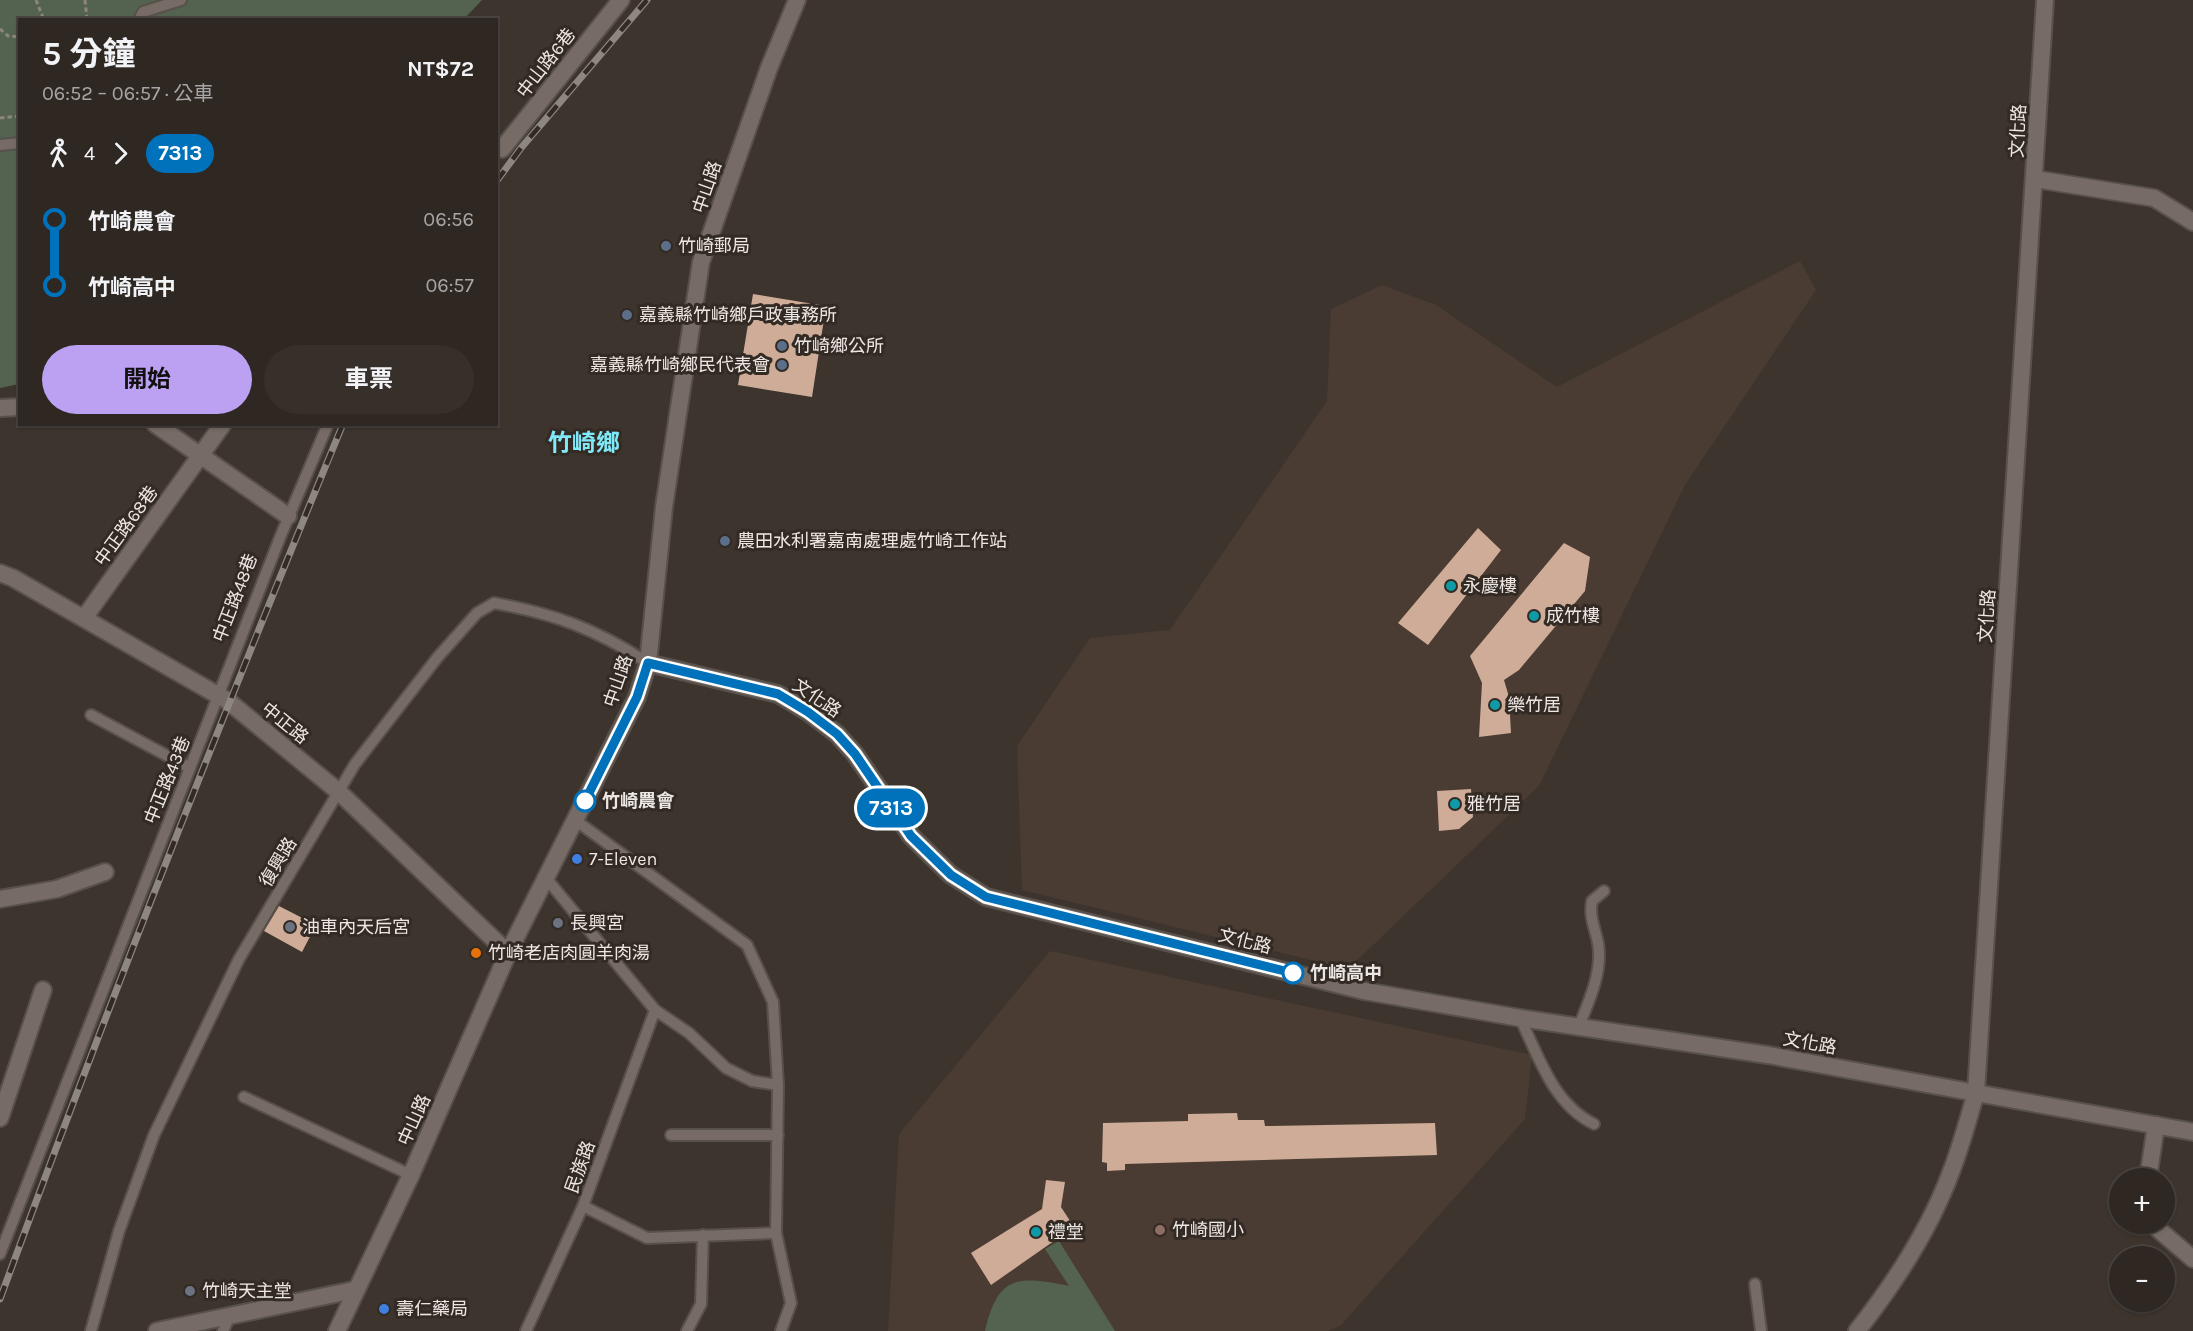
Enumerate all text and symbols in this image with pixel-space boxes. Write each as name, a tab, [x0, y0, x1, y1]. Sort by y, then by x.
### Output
street label: 中山路6巷	[512, 24, 580, 102]
text: 5 分鐘	[42, 35, 136, 73]
text: NT$72	[407, 56, 474, 82]
text: 06:52 – 06:57 · 公車	[42, 82, 213, 105]
street label: 文化路	[2006, 103, 2030, 159]
icon: walk	[42, 137, 75, 170]
icon: forward	[104, 137, 137, 170]
text: 7313	[158, 141, 202, 165]
text: 4	[84, 142, 95, 165]
street label: 中山路	[688, 158, 726, 216]
text: 06:56	[423, 208, 474, 231]
text: 竹崎農會	[88, 209, 176, 235]
place label: 竹崎郵局	[678, 235, 750, 257]
marker: 竹崎郵局	[659, 239, 673, 253]
text: 06:57	[425, 274, 474, 297]
text: 竹崎高中	[88, 275, 176, 301]
place label: 嘉義縣竹崎鄉戶政事務所	[639, 304, 837, 326]
marker: 嘉義縣竹崎鄉戶政事務所	[620, 308, 634, 322]
place label: 竹崎鄉公所	[794, 335, 884, 357]
marker: 竹崎鄉公所	[775, 339, 789, 353]
button: 開始	[42, 345, 252, 414]
button: 車票	[264, 345, 474, 414]
place label: 嘉義縣竹崎鄉民代表會	[590, 354, 770, 376]
marker: 嘉義縣竹崎鄉民代表會	[775, 358, 789, 372]
district label: 竹崎鄉	[548, 429, 620, 457]
street label: 中正路68巷	[90, 482, 162, 570]
place label: 農田水利署嘉南處理處竹崎工作站	[737, 530, 1007, 552]
marker: 農田水利署嘉南處理處竹崎工作站	[718, 534, 732, 548]
street label: 中正路48巷	[208, 551, 262, 645]
place label: 永慶樓	[1463, 575, 1517, 597]
marker: 永慶樓	[1444, 579, 1458, 593]
street label: 文化路	[1974, 588, 2000, 644]
place label: 成竹樓	[1546, 605, 1600, 627]
marker: 成竹樓	[1527, 609, 1541, 623]
street label: 中山路	[599, 652, 637, 710]
street label: 文化路	[788, 674, 846, 722]
place label: 樂竹居	[1507, 694, 1561, 716]
street label: 中正路	[257, 697, 313, 749]
marker: 樂竹居	[1488, 698, 1502, 712]
street label: 中正路43巷	[139, 733, 195, 827]
line badge: 7313	[849, 788, 933, 828]
marker: 竹崎農會	[574, 790, 596, 812]
place label: 竹崎農會	[602, 790, 675, 812]
place label: 雅竹居	[1467, 793, 1521, 815]
text: 7313	[869, 796, 913, 820]
marker: 雅竹居	[1448, 797, 1462, 811]
street label: 復興路	[255, 833, 301, 891]
place label: 7-Eleven	[589, 848, 657, 870]
marker: 7-Eleven	[570, 852, 584, 866]
place label: 長興宮	[570, 912, 624, 934]
place label: 油車內天后宮	[302, 916, 410, 938]
marker: 長興宮	[551, 916, 565, 930]
marker: 油車內天后宮	[283, 920, 297, 934]
street label: 文化路	[1216, 924, 1274, 958]
place label: 竹崎老店肉圓羊肉湯	[488, 942, 650, 964]
marker: 竹崎老店肉圓羊肉湯	[469, 946, 483, 960]
marker: 竹崎高中	[1282, 962, 1304, 984]
place label: 竹崎高中	[1310, 962, 1382, 984]
street label: 文化路	[1782, 1027, 1838, 1059]
street label: 中山路	[393, 1091, 435, 1149]
street label: 民族路	[560, 1138, 600, 1196]
map controls	[2109, 1168, 2175, 1312]
button: +	[2109, 1168, 2175, 1234]
place label: 竹崎國小	[1172, 1219, 1244, 1241]
place label: 禮堂	[1048, 1221, 1084, 1243]
marker: 竹崎國小	[1153, 1223, 1167, 1237]
marker: 禮堂	[1029, 1225, 1043, 1239]
button: −	[2109, 1246, 2175, 1312]
place label: 竹崎天主堂	[202, 1280, 292, 1302]
marker: 竹崎天主堂	[183, 1284, 197, 1298]
place label: 壽仁藥局	[396, 1298, 468, 1320]
marker: 壽仁藥局	[377, 1302, 391, 1316]

